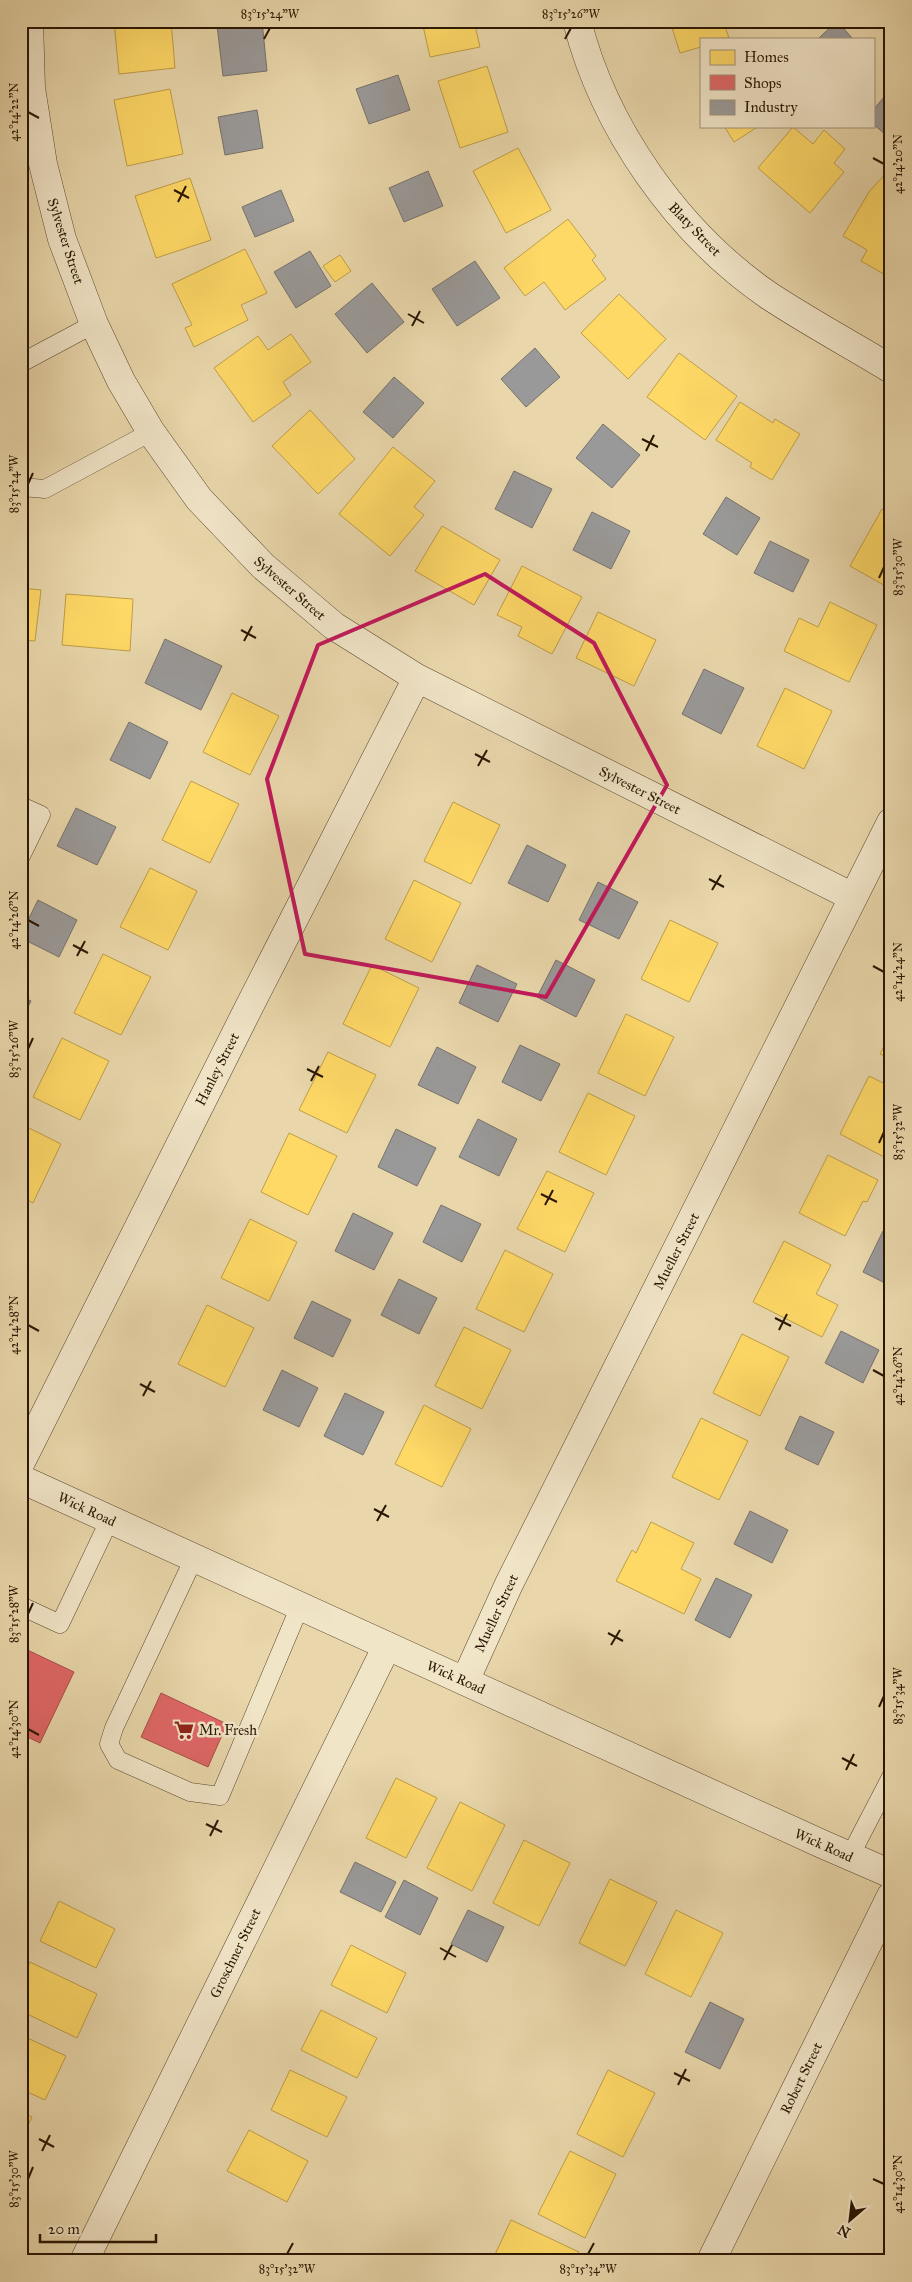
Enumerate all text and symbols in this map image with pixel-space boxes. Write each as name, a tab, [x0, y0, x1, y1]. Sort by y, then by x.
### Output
text: 83°15'24"W	[241, 7, 300, 21]
text: 83°15'26"W	[542, 7, 601, 21]
legend	[700, 38, 874, 128]
text: Homes	[744, 48, 789, 66]
text: Shops	[744, 74, 782, 92]
text: 42°14'22"N	[7, 83, 21, 141]
text: Industry	[744, 98, 798, 116]
text: 42°14'20"N	[891, 134, 905, 194]
street label: Sylvester Street	[44, 196, 87, 286]
street label: Blaty Street	[665, 199, 724, 260]
text: 83°15'24"W	[7, 454, 21, 513]
text: 83°15'30"W	[891, 538, 905, 596]
street label: Sylvester Street	[250, 553, 329, 624]
street label: Sylvester Street	[596, 763, 683, 818]
text: 42°14'26"N	[7, 890, 21, 950]
text: 42°14'24"N	[891, 942, 905, 1002]
text: 83°15'26"W	[7, 1019, 21, 1078]
street label: Hanley Street	[192, 1030, 243, 1108]
text: 83°15'32"W	[891, 1103, 905, 1160]
street label: Mueller Street	[650, 1210, 703, 1293]
text: 42°14'28"N	[7, 1295, 21, 1355]
text: 42°14'26"N	[891, 1346, 905, 1406]
street label: Wick Road	[55, 1489, 119, 1530]
street label: Mueller Street	[471, 1572, 522, 1655]
text: 83°15'28"W	[7, 1584, 21, 1643]
street label: Wick Road	[424, 1657, 488, 1698]
text: 83°15'34"W	[891, 1667, 905, 1725]
text: 42°14'30"N	[7, 1700, 21, 1758]
supermarket icon: Mr. Fresh	[173, 1719, 195, 1741]
place label: Mr. Fresh	[199, 1722, 257, 1739]
street label: Wick Road	[792, 1825, 856, 1866]
street label: Groschner Street	[206, 1906, 265, 2001]
street label: Robert Street	[777, 2040, 826, 2117]
text: 83°15'30"W	[7, 2150, 21, 2208]
text: 42°14'30"N	[891, 2155, 905, 2213]
north arrow	[824, 2194, 874, 2244]
scale bar	[40, 2212, 156, 2244]
text: 20 m	[48, 2220, 80, 2238]
text: N	[835, 2221, 853, 2241]
text: 83°15'32"W	[259, 2262, 316, 2276]
text: 83°15'34"W	[559, 2262, 617, 2276]

